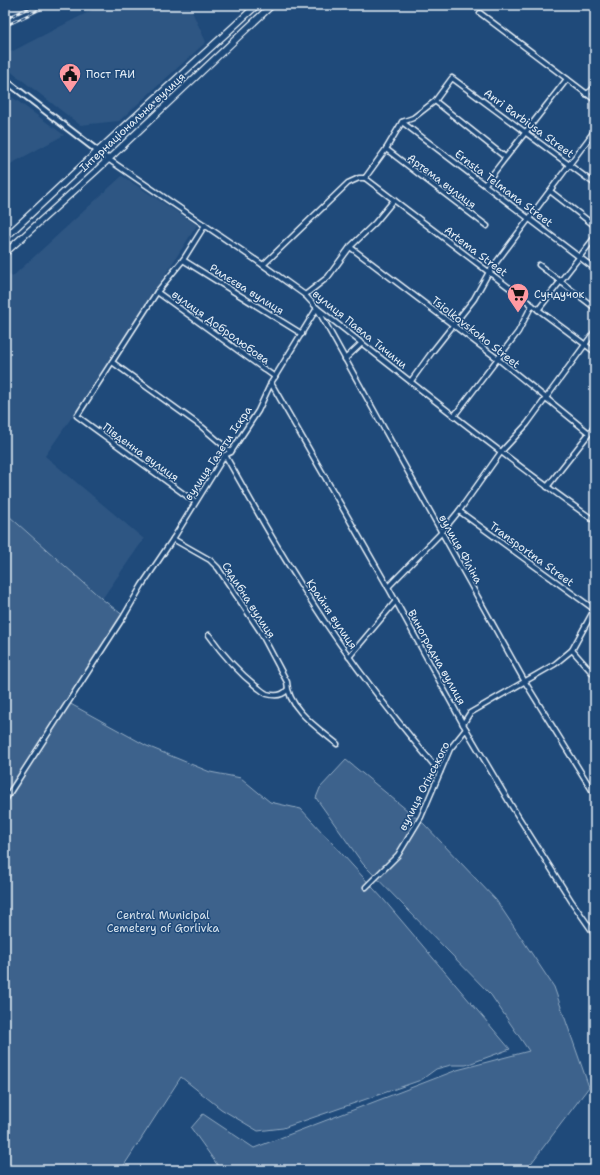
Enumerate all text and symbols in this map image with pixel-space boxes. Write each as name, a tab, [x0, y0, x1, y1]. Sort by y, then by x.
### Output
public building icon: Пост ГАИ	[57, 61, 83, 94]
place label: Пост ГАИ	[86, 67, 135, 82]
street label: Інтернаціональна вулиця	[76, 69, 189, 176]
street label: Anri Barbiusa Street	[481, 86, 577, 161]
street label: Ernsta Telmana Street	[452, 147, 556, 230]
street label: Артема вулиця	[404, 151, 479, 212]
street label: Artema Street	[441, 223, 511, 280]
street label: Рилєєва вулиця	[207, 261, 287, 318]
supermarket icon: Сундучок	[505, 281, 531, 314]
street label: вулиця Павла Тичини	[309, 286, 410, 372]
street label: вулиця Добролюбова	[169, 287, 273, 368]
place label: Сундучок	[534, 287, 585, 302]
street label: Tsiolkovskoho Street	[428, 293, 523, 372]
street label: вулиця Газети Іскра	[181, 403, 256, 503]
street label: Південна вулиця	[100, 420, 182, 485]
street label: вулиця Філіна	[435, 512, 486, 587]
street label: Transportna Street	[486, 519, 577, 590]
street label: Сядибна вулиця	[218, 559, 279, 641]
street label: Крайня вулиця	[303, 576, 361, 652]
street label: Виноградна вулиця	[404, 607, 469, 708]
street label: вулиця Огінського	[395, 739, 454, 833]
park label: Central Municipal Cemetery of Gorlivka	[107, 908, 220, 936]

